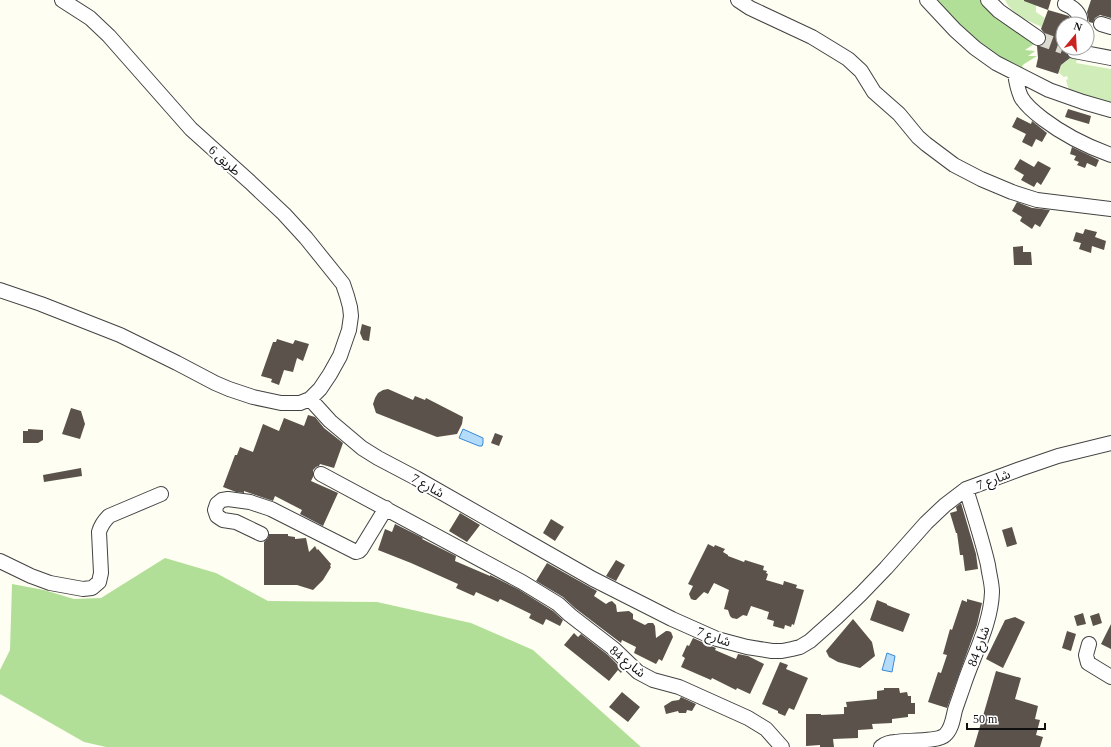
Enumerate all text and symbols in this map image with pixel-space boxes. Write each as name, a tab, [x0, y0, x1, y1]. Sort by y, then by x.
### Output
north arrow	[1055, 16, 1095, 56]
text: N	[1072, 20, 1084, 33]
street label: طريق 6	[205, 142, 244, 179]
street label: شارع 7	[974, 466, 1013, 496]
street label: شارع 7	[407, 470, 447, 503]
street label: شارع 7	[694, 623, 733, 652]
street label: شارع 84	[964, 624, 995, 669]
street label: شارع 84	[605, 642, 649, 683]
scale bar	[967, 705, 1045, 731]
text: 50 m	[973, 712, 998, 726]

